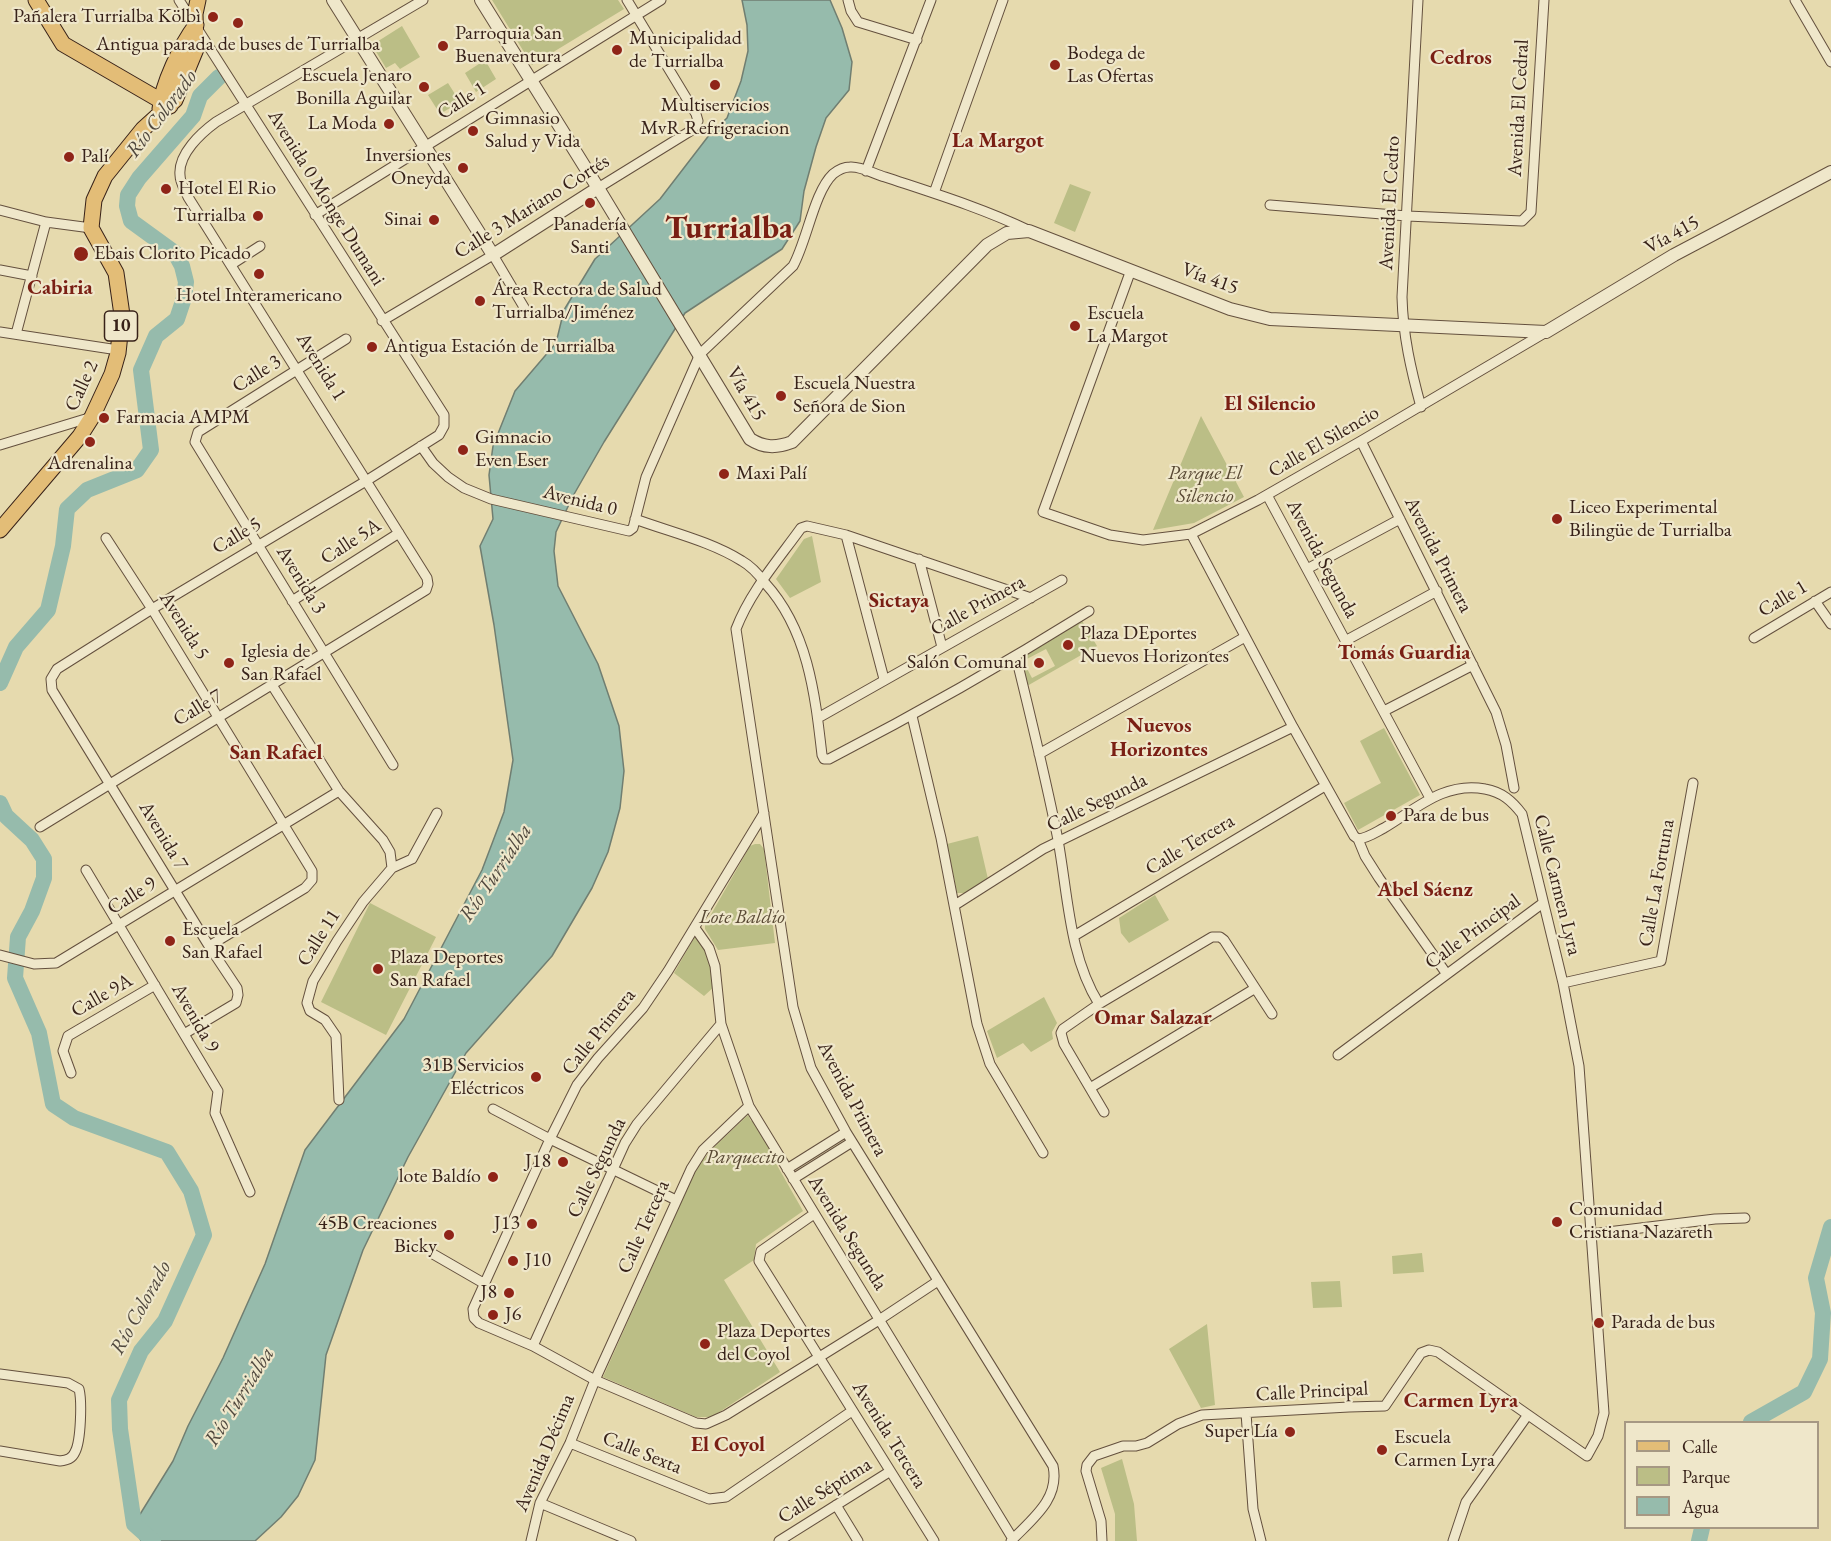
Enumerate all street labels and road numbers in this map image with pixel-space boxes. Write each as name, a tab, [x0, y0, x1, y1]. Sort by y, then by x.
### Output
street label: Avenida El Cedral	[1503, 39, 1535, 177]
street label: Calle 1	[433, 77, 491, 125]
street label: Avenida 0 Monge Dumani	[262, 106, 390, 290]
street label: Avenida El Cedro	[1374, 135, 1406, 271]
street label: Calle 3 Mariano Cortés	[450, 150, 614, 264]
street label: Vía 415	[1641, 210, 1703, 260]
street label: Vía 415	[1178, 258, 1242, 300]
road number: 10	[104, 311, 138, 341]
street label: Avenida 1	[291, 329, 351, 405]
street label: Calle 3	[228, 350, 286, 398]
street label: Calle 2	[60, 357, 104, 415]
street label: Vía 415	[721, 363, 771, 425]
street label: Calle El Silencio	[1264, 401, 1384, 483]
street label: Avenida 0	[540, 480, 620, 522]
street label: Avenida Primera	[1399, 493, 1477, 617]
street label: Avenida Segunda	[1281, 496, 1363, 622]
street label: Calle 5	[208, 512, 266, 560]
street label: Calle 5A	[316, 514, 386, 570]
street label: Avenida 3	[271, 542, 331, 618]
street label: Calle Primera	[927, 570, 1029, 642]
street label: Calle 1	[1754, 575, 1812, 623]
street label: Avenida 5	[154, 588, 214, 664]
street label: Calle 7	[169, 684, 227, 732]
street label: Calle Segunda	[1043, 768, 1151, 838]
street label: Avenida 7	[133, 797, 193, 875]
street label: Calle Tercera	[1141, 809, 1239, 881]
street label: Calle Carmen Lyra	[1528, 812, 1586, 958]
street label: Calle La Fortuna	[1634, 817, 1680, 949]
street label: Calle 9	[103, 872, 161, 920]
street label: Calle Principal	[1420, 889, 1526, 975]
street label: Calle 11	[292, 905, 346, 971]
street label: Calle 9A	[67, 969, 137, 1023]
street label: Avenida 9	[166, 979, 224, 1057]
street label: Calle Primera	[557, 984, 641, 1080]
street label: Avenida Primera	[812, 1037, 892, 1161]
street label: Calle Segunda	[562, 1114, 632, 1222]
street label: Avenida Segunda	[802, 1171, 892, 1295]
street label: Calle Tercera	[613, 1177, 675, 1277]
street label: Avenida Tercera	[846, 1377, 932, 1493]
street label: Calle Principal	[1255, 1377, 1369, 1407]
street label: Avenida Décima	[509, 1391, 581, 1515]
street label: Calle Sexta	[599, 1426, 685, 1480]
street label: Calle Séptima	[774, 1453, 876, 1529]

